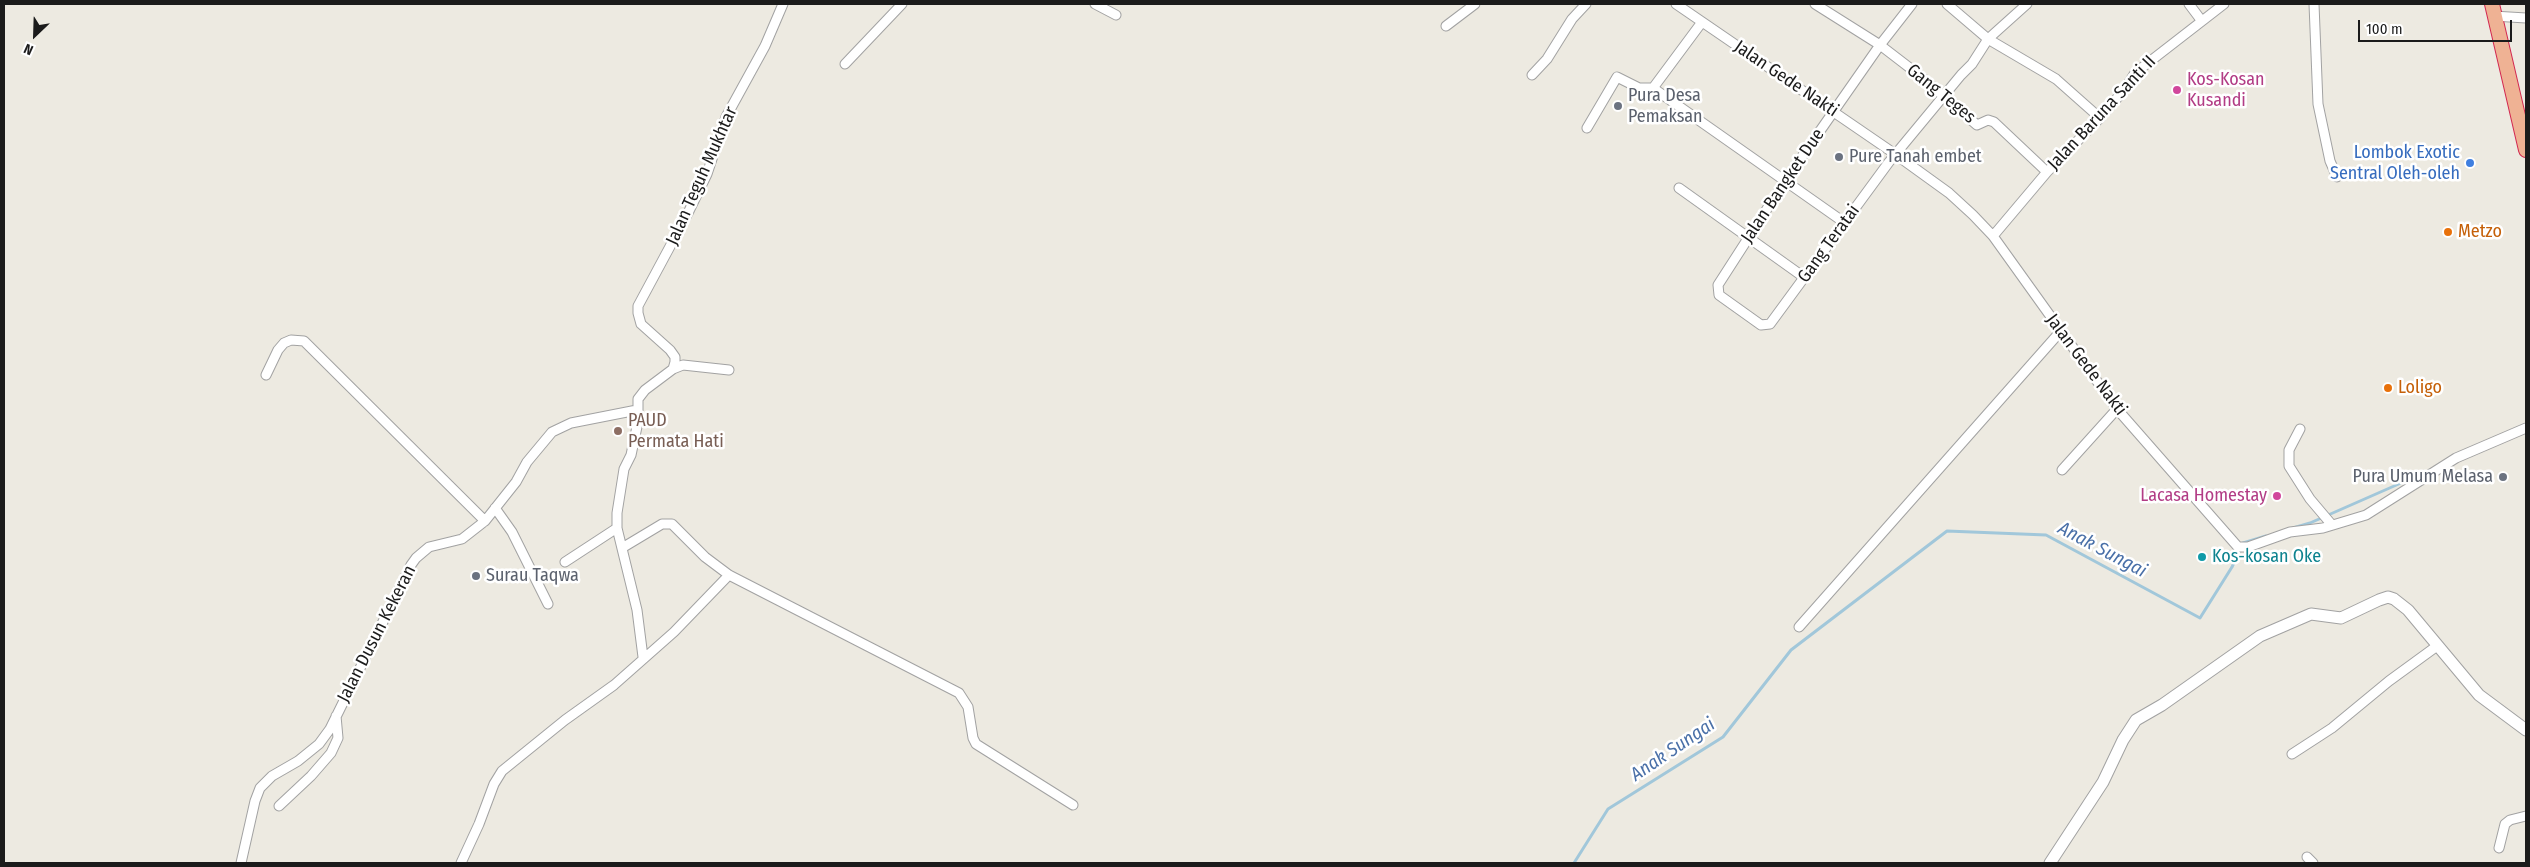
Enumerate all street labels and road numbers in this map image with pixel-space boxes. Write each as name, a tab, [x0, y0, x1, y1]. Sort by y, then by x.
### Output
street label: Jalan Gede Nakti	[1730, 36, 1842, 122]
street label: Jalan Baruna Santi II	[2043, 51, 2161, 175]
street label: Gang Teges	[1902, 60, 1980, 128]
street label: Jalan Teguh Mukhtar	[662, 103, 742, 249]
street label: Jalan Bangket Due	[1737, 125, 1829, 247]
street label: Gang Teratai	[1793, 201, 1865, 287]
street label: Jalan Gede Nakti	[2041, 310, 2131, 420]
street label: Jalan Dusun Kekeran	[333, 562, 421, 706]

